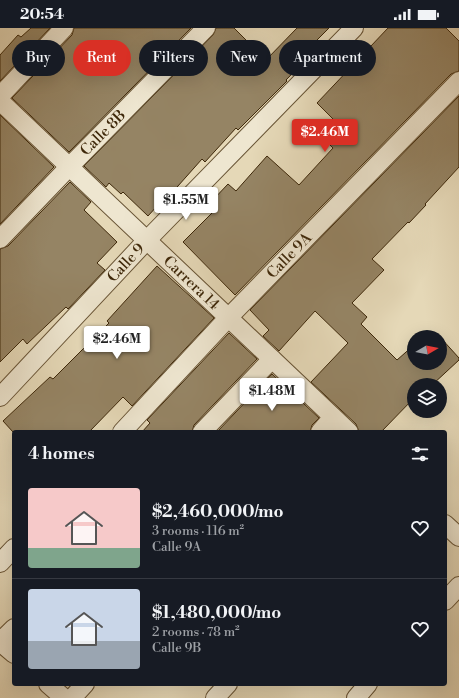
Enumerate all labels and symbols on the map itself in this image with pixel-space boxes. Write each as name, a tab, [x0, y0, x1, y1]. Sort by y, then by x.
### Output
street label: Calle 8B	[76, 106, 130, 160]
pin: $2.46M	[292, 119, 358, 153]
pin: $1.55M	[153, 187, 219, 221]
street label: Calle 9A	[263, 228, 316, 283]
street label: Calle 9	[103, 240, 149, 287]
street label: Carrera 14	[159, 252, 223, 314]
pin: $2.46M	[84, 326, 150, 360]
north arrow	[407, 330, 447, 370]
pin: $1.48M	[239, 378, 305, 412]

